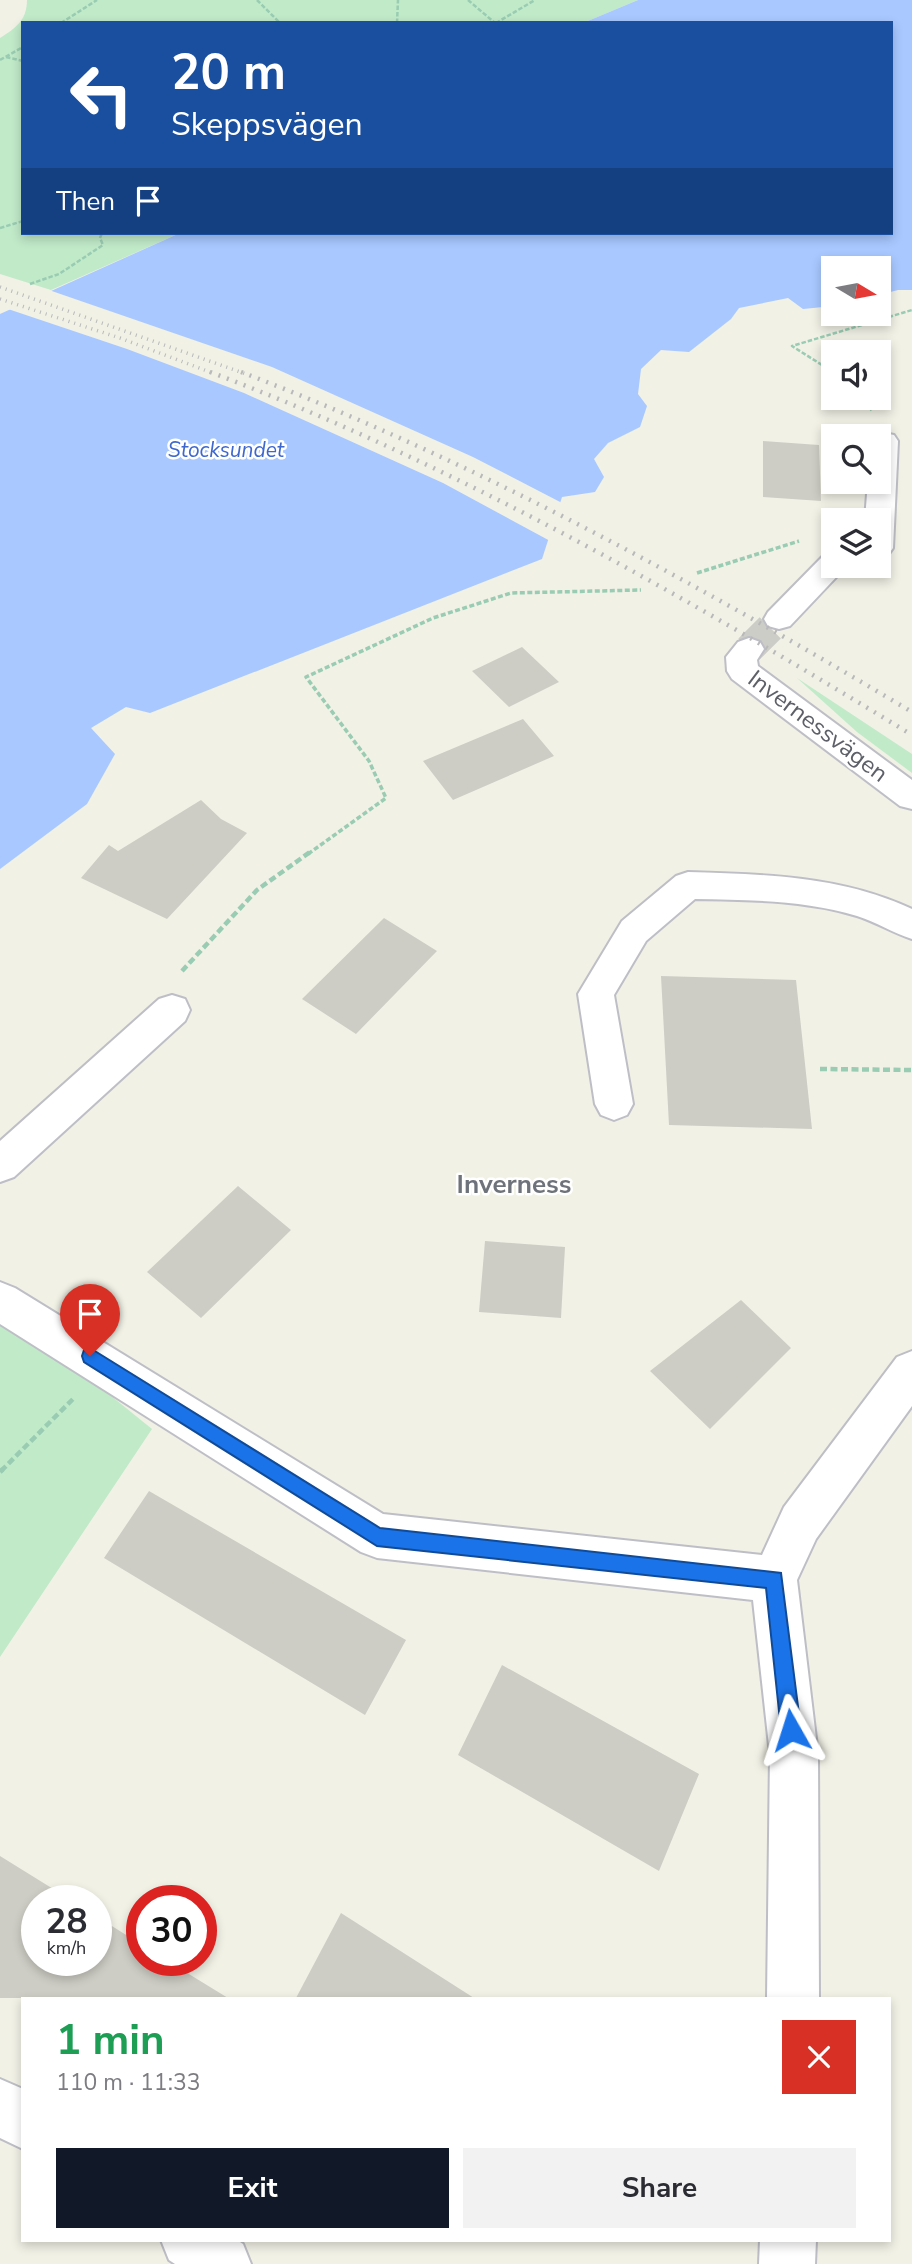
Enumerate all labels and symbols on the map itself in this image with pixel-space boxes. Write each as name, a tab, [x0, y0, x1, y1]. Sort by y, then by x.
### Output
north arrow	[821, 256, 891, 326]
water label: Stocksundet	[168, 436, 285, 464]
street label: Invernessvägen	[741, 663, 895, 789]
district label: Inverness	[457, 1167, 571, 1202]
pin	[60, 1284, 120, 1356]
position arrow	[754, 1693, 828, 1767]
speed limit sign: 30	[126, 1885, 217, 1976]

